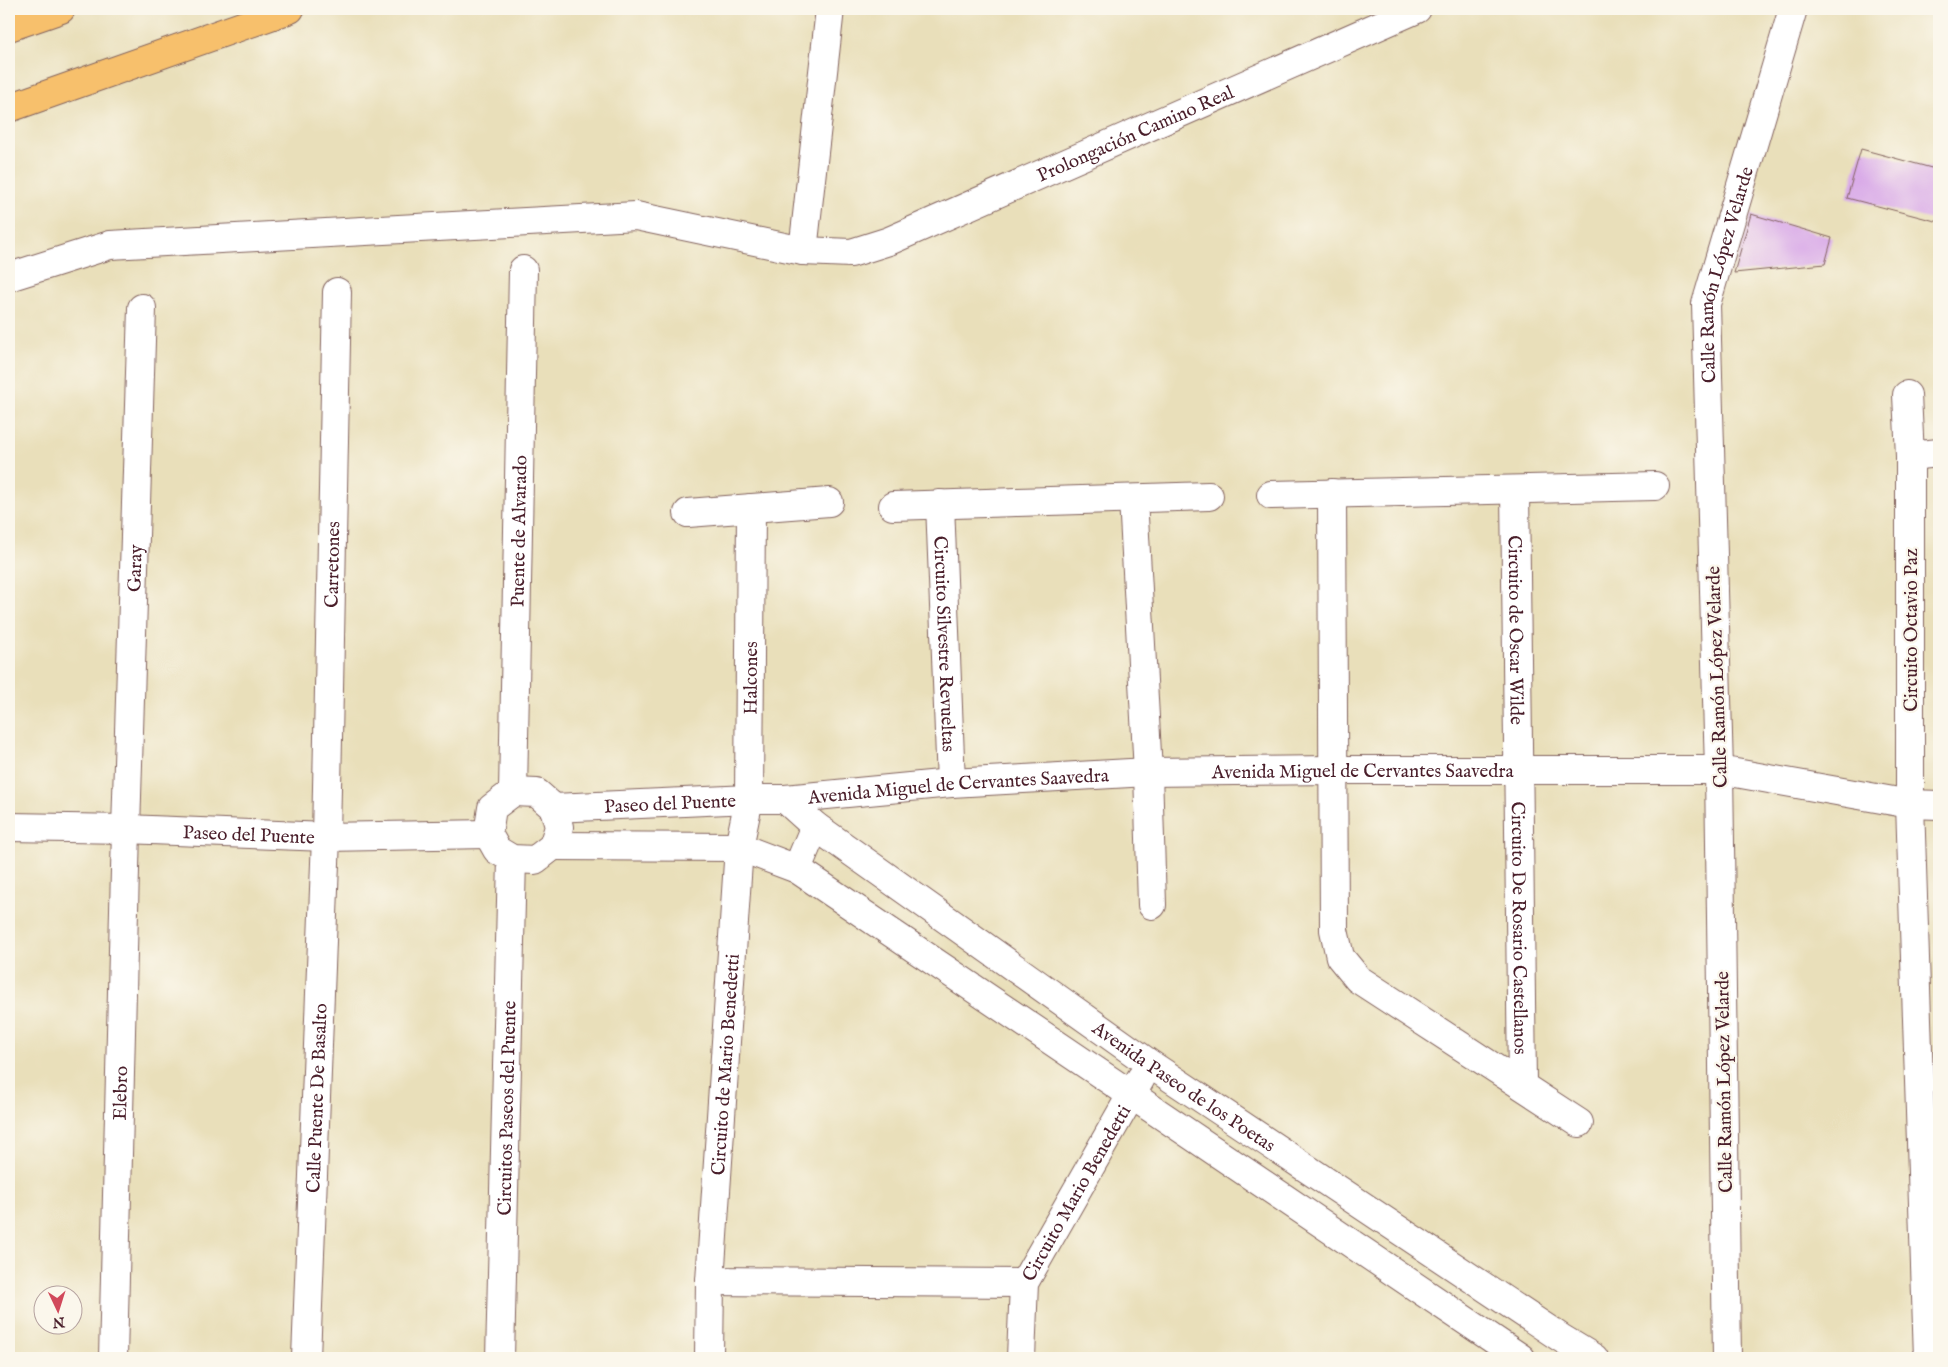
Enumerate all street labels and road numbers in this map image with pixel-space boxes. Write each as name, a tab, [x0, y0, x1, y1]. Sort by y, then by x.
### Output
street label: Prolongación Camino Real	[1034, 81, 1239, 188]
street label: Calle Ramón López Velarde	[1696, 164, 1760, 384]
street label: Puente de Alvarado	[507, 455, 533, 607]
street label: Carretones	[321, 521, 346, 608]
street label: Circuito Silvestre Revueltas	[927, 535, 960, 753]
street label: Circuito de Oscar Wilde	[1502, 535, 1528, 725]
street label: Garay	[123, 543, 149, 593]
street label: Circuito Octavio Paz	[1900, 548, 1924, 712]
street label: Calle Ramón López Velarde	[1702, 565, 1734, 788]
street label: Halcones	[740, 641, 764, 715]
street label: Avenida Miguel de Cervantes Saavedra	[1211, 760, 1514, 785]
street label: Avenida Miguel de Cervantes Saavedra	[806, 764, 1110, 811]
street label: Paseo del Puente	[603, 790, 737, 820]
street label: Circuito De Rosario Castellanos	[1505, 801, 1532, 1055]
street label: Paseo del Puente	[182, 821, 316, 851]
street label: Circuito de Mario Benedetti	[707, 953, 746, 1176]
street label: Calle Ramón López Velarde	[1711, 971, 1739, 1193]
street label: Circuitos Paseos del Puente	[493, 1000, 523, 1216]
street label: Calle Puente De Basalto	[302, 1003, 334, 1194]
street label: Avenida Paseo de los Poetas	[1086, 1016, 1279, 1158]
street label: Elebro	[109, 1066, 134, 1121]
street label: Circuito Mario Benedetti	[1017, 1101, 1137, 1286]

